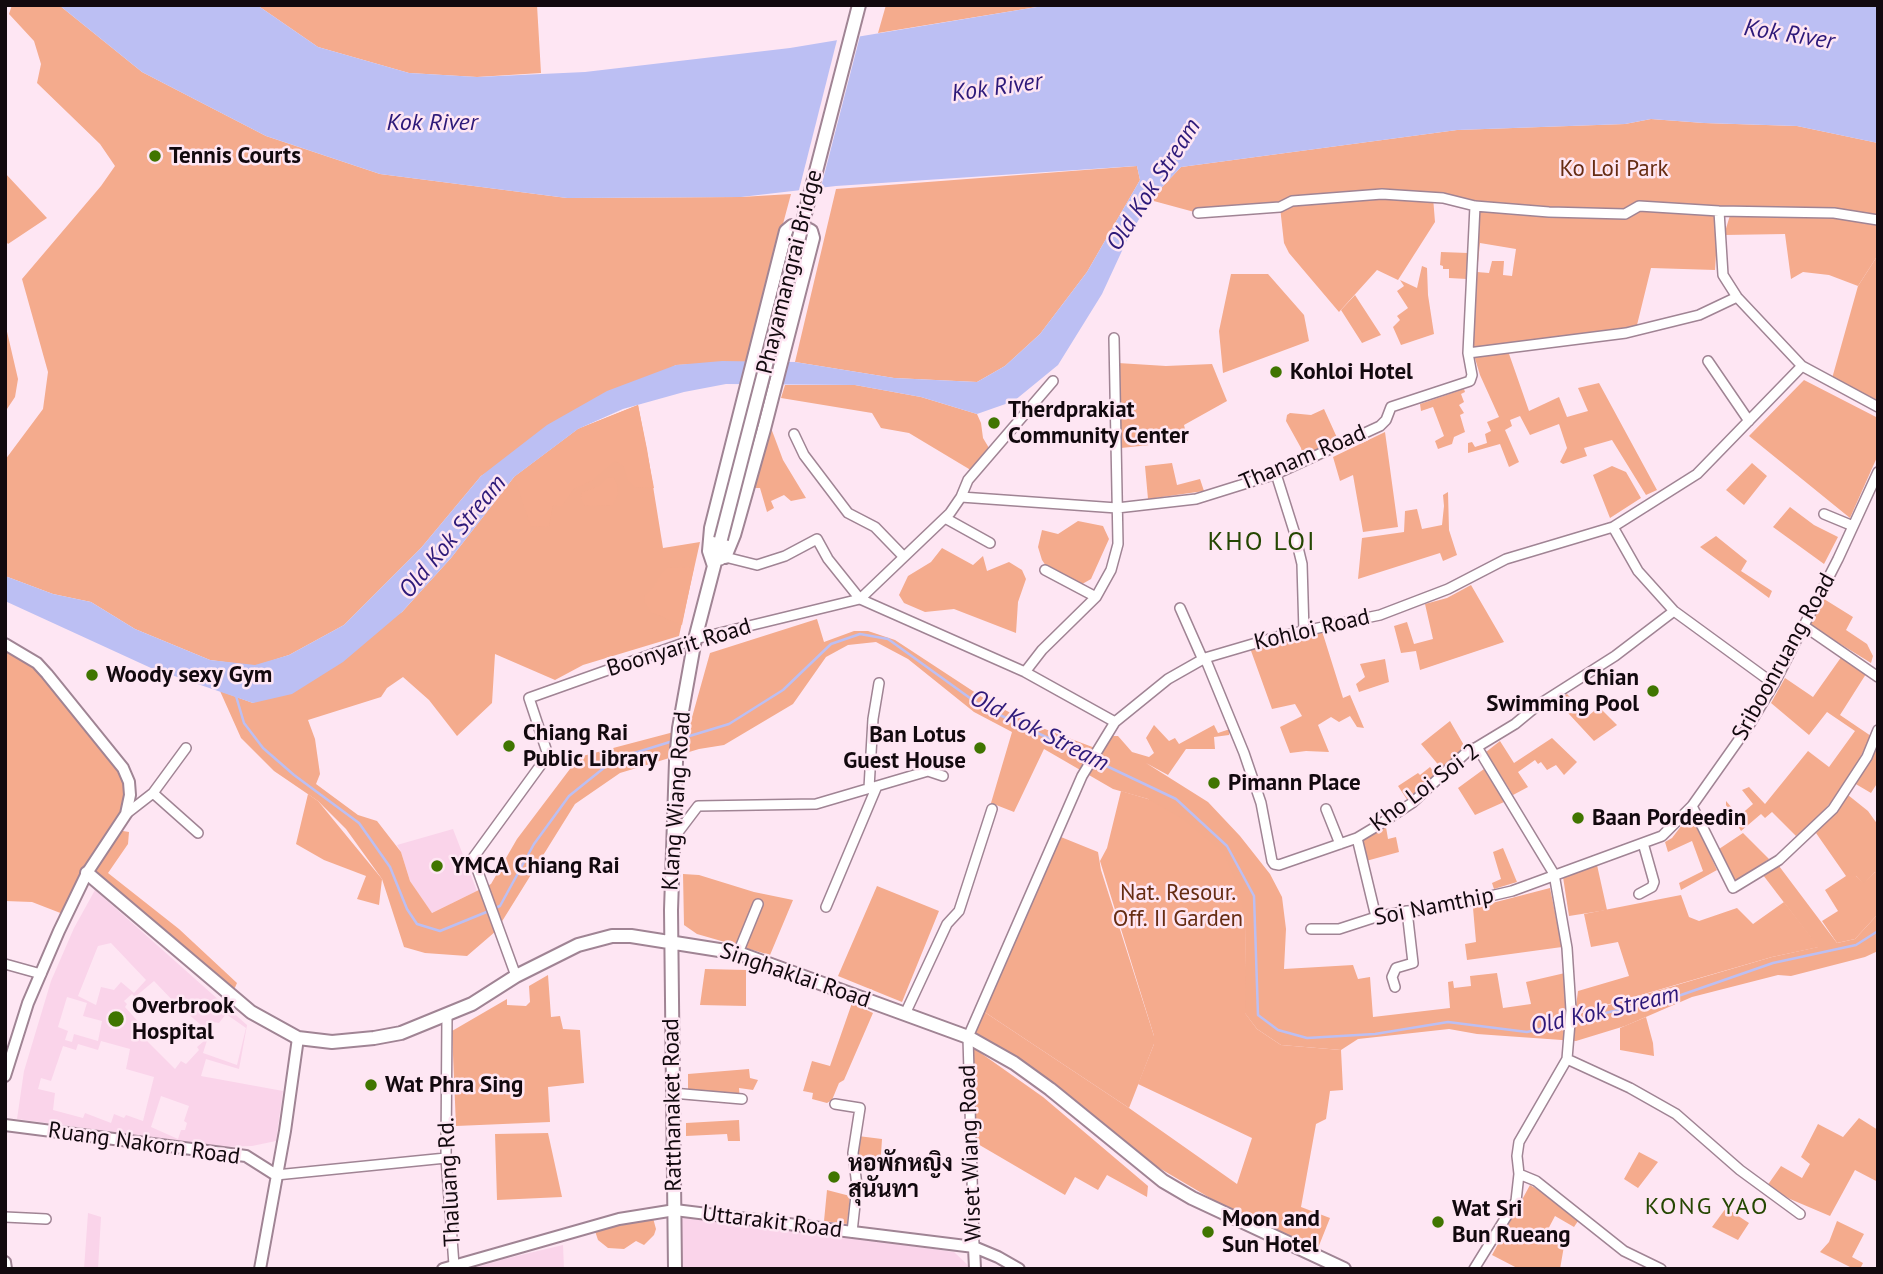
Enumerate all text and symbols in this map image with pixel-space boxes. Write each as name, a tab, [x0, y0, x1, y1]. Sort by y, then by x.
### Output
water label: Kok River	[1742, 14, 1836, 56]
water label: Kok River	[950, 67, 1044, 109]
water label: Kok River	[386, 109, 478, 137]
water label: Old Kok Stream	[1101, 114, 1207, 256]
place label: Tennis Courts	[169, 142, 301, 170]
marker: Tennis Courts	[147, 148, 163, 164]
park label: Ko Loi Park	[1560, 155, 1668, 183]
street label: Phayamangrai Bridge	[751, 167, 829, 377]
place label: Kohloi Hotel	[1290, 358, 1413, 386]
marker: Kohloi Hotel	[1268, 364, 1284, 380]
place label: Therdprakiat Community Center	[1008, 396, 1189, 450]
marker: Therdprakiat Community Center	[986, 415, 1002, 431]
street label: Thanam Road	[1236, 419, 1370, 497]
water label: Old Kok Stream	[393, 470, 513, 604]
district label: KHO LOI	[1208, 527, 1316, 559]
street label: Sriboonruang Road	[1727, 568, 1841, 746]
street label: Kohloi Road	[1251, 603, 1373, 657]
street label: Boonyarit Road	[604, 613, 754, 683]
place label: Woody sexy Gym	[106, 661, 272, 689]
place label: Chian Swimming Pool	[1486, 664, 1639, 718]
marker: Woody sexy Gym	[84, 667, 100, 683]
marker: Chian Swimming Pool	[1645, 683, 1661, 699]
water label: Old Kok Stream	[965, 684, 1113, 778]
street label: Klang Wiang Road	[657, 710, 697, 892]
place label: Chiang Rai Public Library	[523, 719, 658, 773]
place label: Ban Lotus Guest House	[843, 721, 966, 775]
marker: Chiang Rai Public Library	[501, 738, 517, 754]
street label: Kho Loi Soi 2	[1365, 738, 1485, 838]
marker: Ban Lotus Guest House	[972, 740, 988, 756]
place label: Pimann Place	[1228, 769, 1361, 797]
marker: Pimann Place	[1206, 775, 1222, 791]
place label: Baan Pordeedin	[1592, 804, 1746, 832]
marker: Baan Pordeedin	[1570, 810, 1586, 826]
place label: YMCA Chiang Rai	[451, 852, 620, 880]
marker: YMCA Chiang Rai	[429, 858, 445, 874]
park label: Nat. Resour. Off. II Garden	[1113, 879, 1243, 933]
street label: Soi Namthip	[1372, 882, 1496, 932]
street label: Singhaklai Road	[716, 937, 874, 1015]
water label: Old Kok Stream	[1528, 980, 1682, 1042]
place label: Overbrook Hospital	[132, 992, 234, 1046]
marker: Overbrook Hospital	[106, 1009, 126, 1029]
street label: Ratthanaket Road	[658, 1018, 688, 1192]
street label: Wiset Wiang Road	[954, 1064, 988, 1242]
place label: Wat Phra Sing	[385, 1071, 523, 1099]
marker: Wat Phra Sing	[363, 1077, 379, 1093]
street label: Ruang Nakorn Road	[46, 1117, 242, 1171]
street label: Thaluang Rd.	[433, 1117, 467, 1247]
place label: หอพักหญิง สุนันทา	[848, 1150, 953, 1204]
marker: หอพักหญิง สุนันทา	[826, 1169, 842, 1185]
district label: KONG YAO	[1646, 1193, 1768, 1221]
place label: Wat Sri Bun Rueang	[1452, 1195, 1570, 1249]
street label: Uttarakit Road	[700, 1200, 844, 1244]
place label: Moon and Sun Hotel	[1222, 1205, 1320, 1259]
marker: Wat Sri Bun Rueang	[1430, 1214, 1446, 1230]
marker: Moon and Sun Hotel	[1200, 1224, 1216, 1240]

